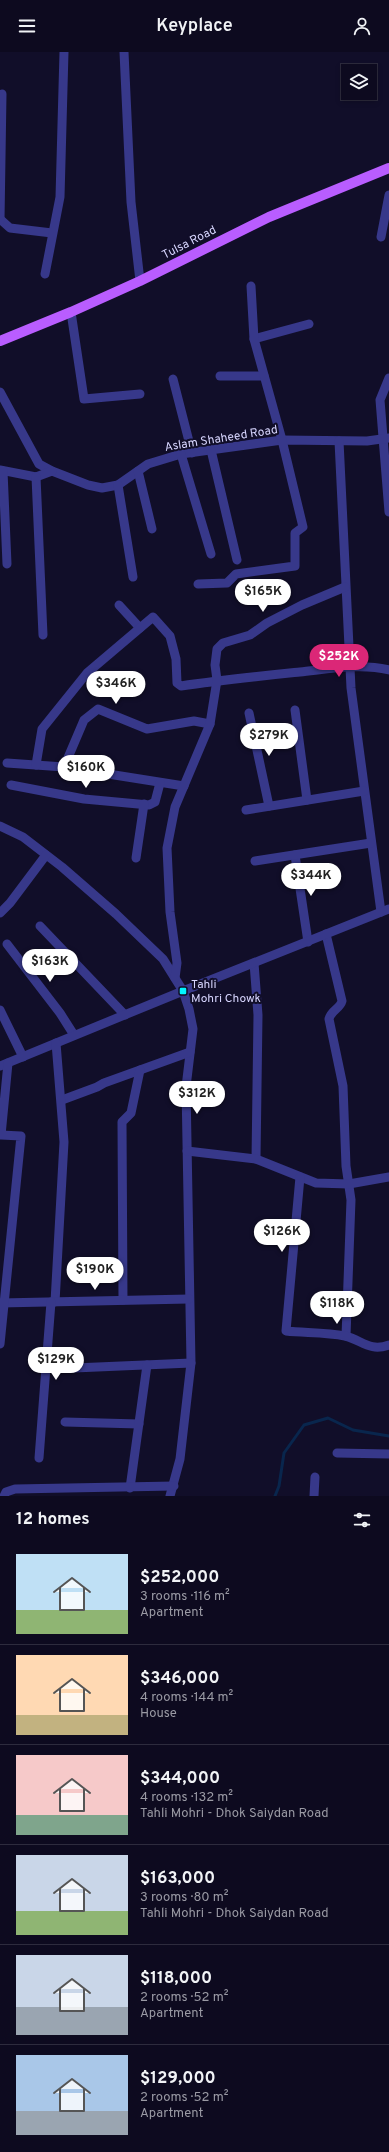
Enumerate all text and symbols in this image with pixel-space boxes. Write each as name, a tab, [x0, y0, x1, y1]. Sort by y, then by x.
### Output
icon: menu	[16, 15, 38, 37]
text: Keyplace	[156, 15, 233, 38]
icon: person	[351, 15, 373, 37]
map controls	[341, 64, 377, 100]
button: layers	[341, 64, 377, 100]
street label: Tulsa Road	[160, 222, 219, 263]
street label: Aslam Shaheed Road	[163, 422, 279, 456]
pin: $165K	[235, 579, 291, 613]
text: $165K	[244, 584, 282, 600]
pin: $252K	[311, 644, 367, 678]
text: $252K	[319, 649, 359, 665]
pin: $346K	[88, 671, 144, 705]
text: $346K	[95, 676, 137, 692]
pin: $279K	[241, 723, 297, 757]
text: $279K	[249, 728, 289, 744]
pin: $160K	[58, 755, 114, 789]
text: $160K	[67, 760, 105, 776]
pin: $344K	[283, 863, 339, 897]
text: $344K	[290, 868, 332, 884]
pin: $163K	[22, 949, 78, 983]
text: $163K	[31, 954, 69, 970]
place label: Tahli Mohri Chowk	[191, 977, 261, 1007]
marker: Tahli Mohri Chowk	[178, 986, 188, 996]
pin: $312K	[169, 1081, 225, 1115]
text: $312K	[178, 1086, 216, 1102]
pin: $126K	[254, 1219, 310, 1253]
text: $126K	[263, 1224, 301, 1240]
pin: $190K	[67, 1257, 123, 1291]
text: $190K	[76, 1262, 114, 1278]
pin: $118K	[309, 1291, 365, 1325]
text: $118K	[319, 1296, 355, 1312]
pin: $129K	[28, 1347, 84, 1381]
text: $129K	[37, 1352, 75, 1368]
text: 12 homes	[16, 1509, 90, 1531]
icon: filters	[351, 1509, 373, 1531]
text: $252,000	[140, 1567, 219, 1589]
icon: home	[48, 1570, 96, 1618]
text: 3 rooms · 116 m²	[140, 1589, 230, 1605]
text: Apartment	[140, 1605, 203, 1621]
text: $346,000	[140, 1668, 220, 1690]
icon: home	[48, 1671, 96, 1719]
text: 4 rooms · 144 m²	[140, 1690, 233, 1706]
text: House	[140, 1706, 177, 1722]
text: $344,000	[140, 1768, 220, 1790]
icon: home	[48, 1771, 96, 1819]
text: 4 rooms · 132 m²	[140, 1790, 233, 1806]
text: Tahli Mohri - Dhok Saiydan Road	[140, 1806, 329, 1822]
text: $163,000	[140, 1868, 215, 1890]
icon: home	[48, 1871, 96, 1919]
text: 3 rooms · 80 m²	[140, 1890, 228, 1906]
text: Tahli Mohri - Dhok Saiydan Road	[140, 1906, 329, 1922]
text: $118,000	[140, 1968, 212, 1990]
icon: home	[48, 1971, 96, 2019]
text: 2 rooms · 52 m²	[140, 1990, 228, 2006]
text: Apartment	[140, 2006, 203, 2022]
text: $129,000	[140, 2068, 216, 2090]
icon: home	[48, 2071, 96, 2119]
text: 2 rooms · 52 m²	[140, 2090, 228, 2106]
text: Apartment	[140, 2106, 203, 2122]

